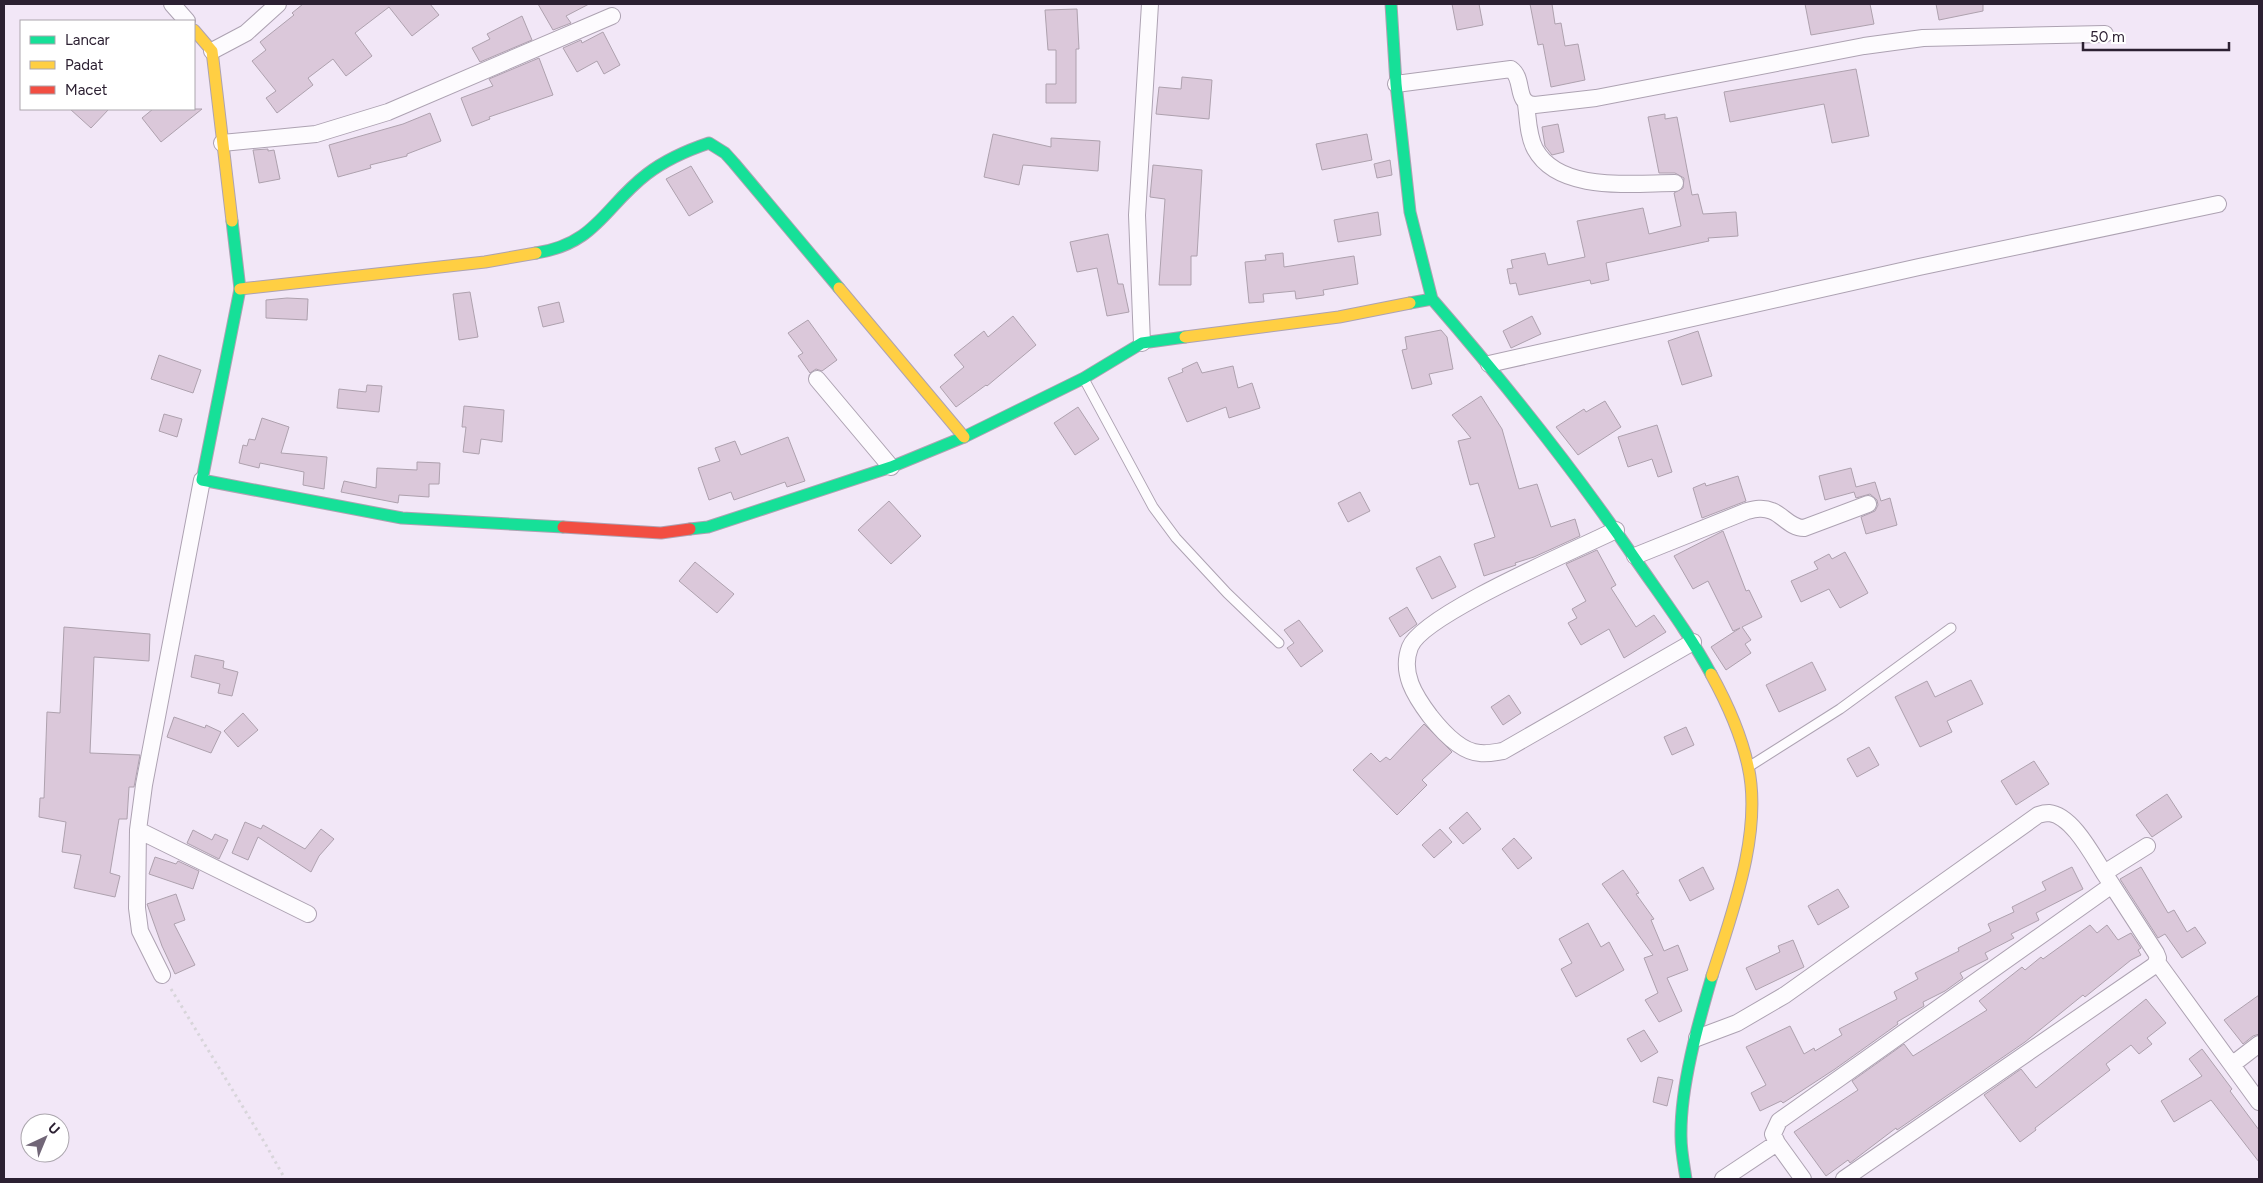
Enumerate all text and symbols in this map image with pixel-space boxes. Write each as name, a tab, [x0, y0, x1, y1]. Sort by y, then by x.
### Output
legend	[20, 20, 195, 110]
scale bar	[2083, 20, 2229, 52]
text: 50 m	[2090, 28, 2125, 46]
text: Lancar	[65, 31, 110, 49]
text: Padat	[65, 56, 104, 74]
text: Macet	[65, 81, 108, 99]
north arrow	[20, 1113, 70, 1163]
text: U	[44, 1119, 63, 1139]

